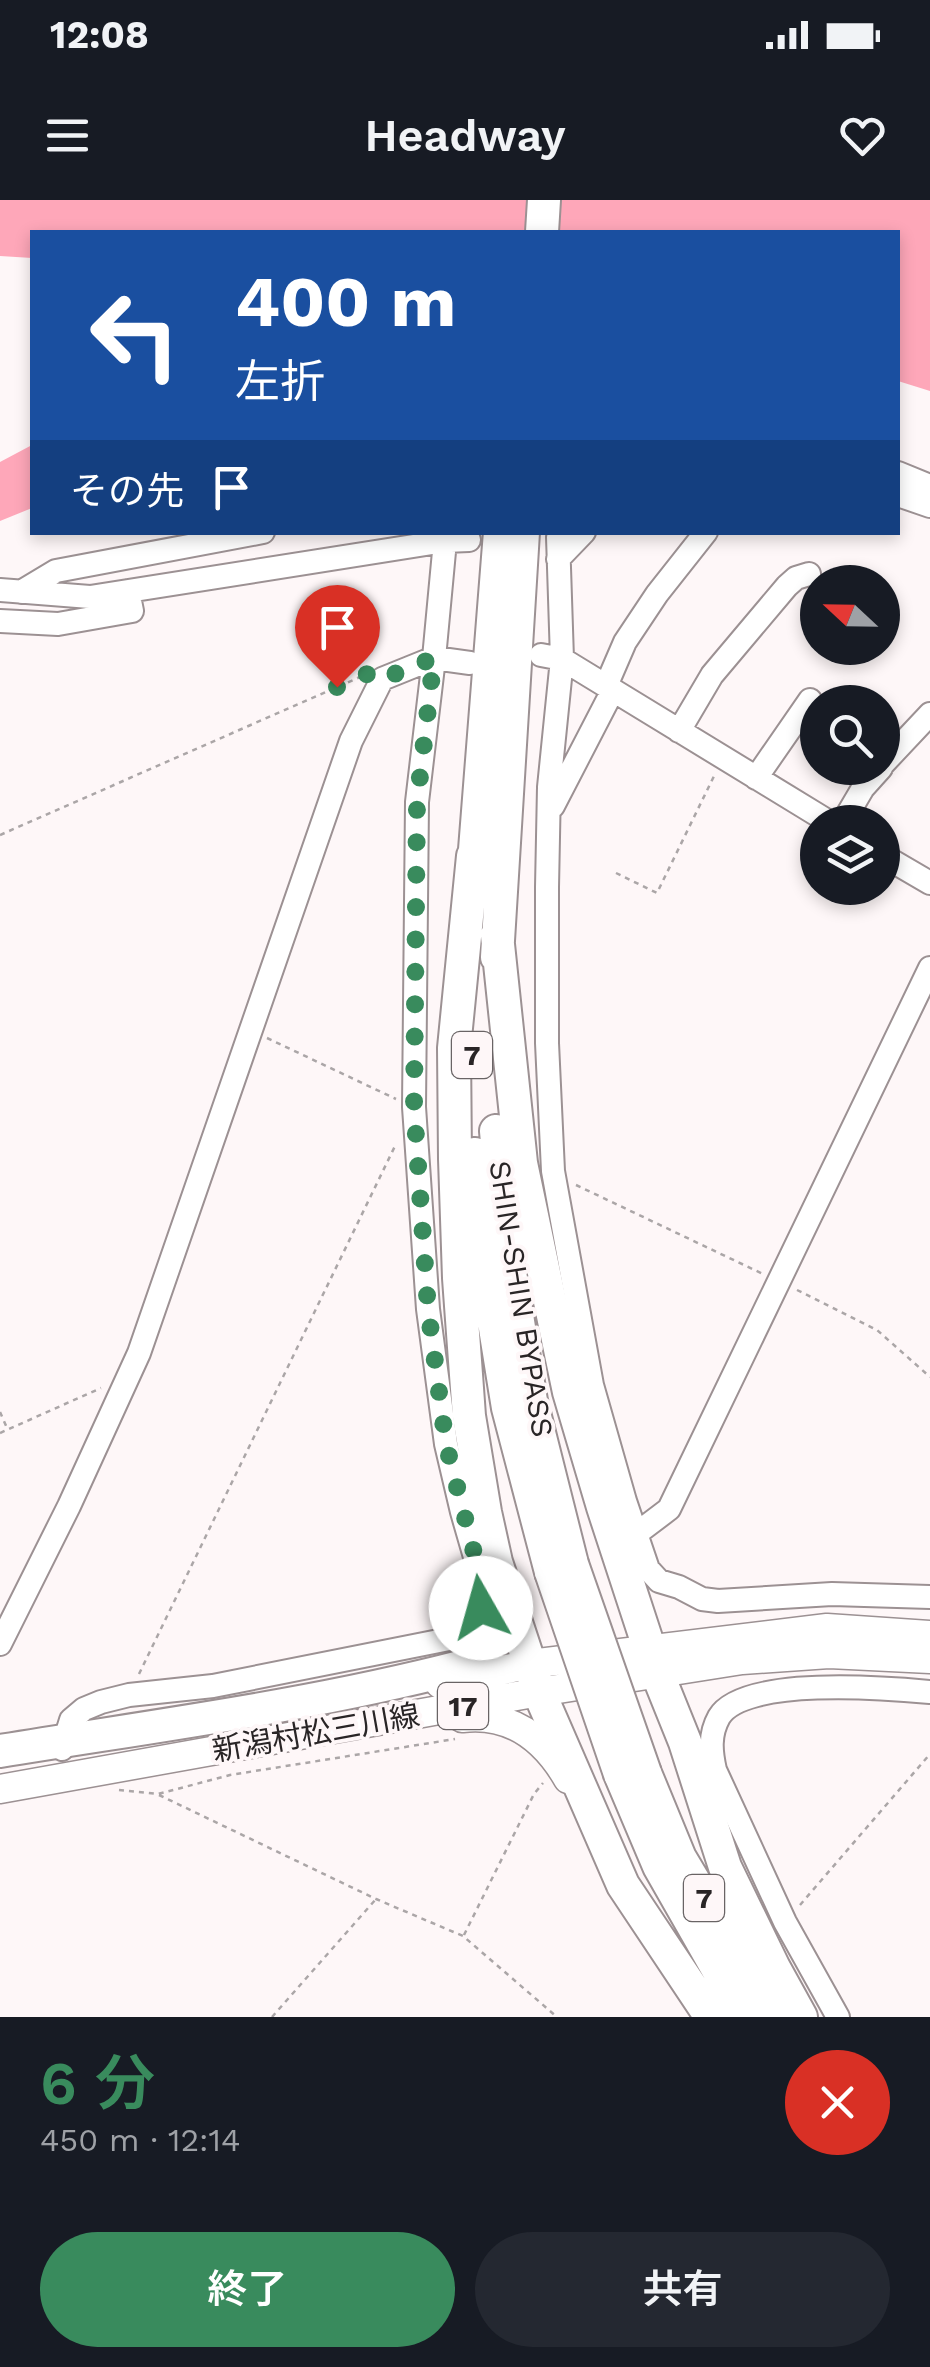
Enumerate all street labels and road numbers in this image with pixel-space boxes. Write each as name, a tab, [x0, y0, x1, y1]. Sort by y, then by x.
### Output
road number: 7	[452, 1032, 492, 1078]
street label: SHIN-SHIN BYPASS	[482, 1158, 561, 1440]
road number: 17	[438, 1683, 488, 1729]
street label: 新潟村松三川線	[209, 1697, 422, 1768]
road number: 7	[684, 1875, 724, 1921]

